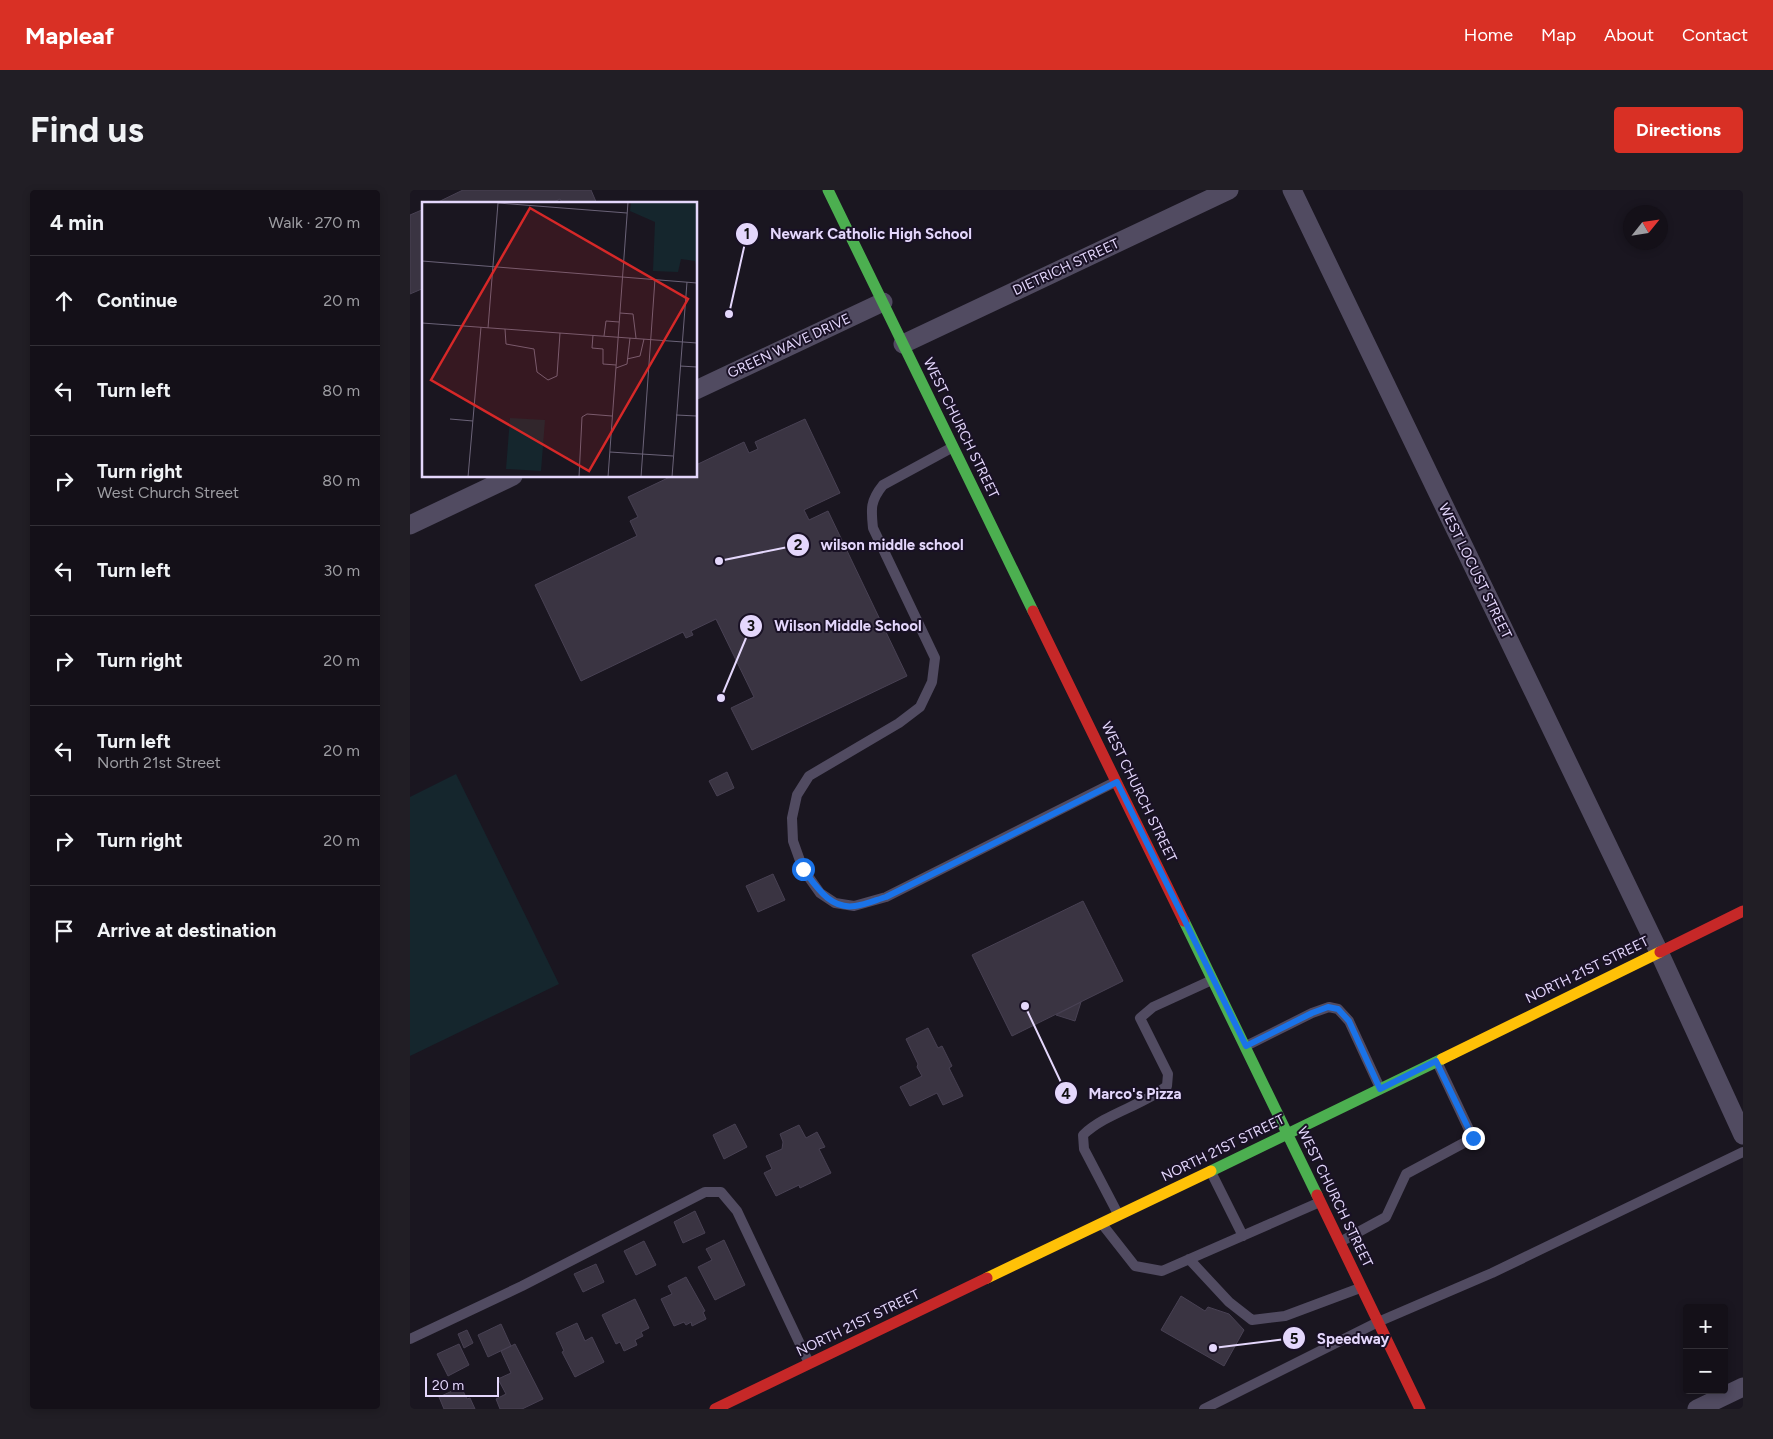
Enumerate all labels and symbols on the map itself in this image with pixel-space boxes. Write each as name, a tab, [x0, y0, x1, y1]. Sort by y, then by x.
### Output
inset map	[422, 202, 698, 478]
north arrow	[1623, 205, 1668, 250]
callout: Newark Catholic High School	[734, 219, 982, 249]
text: 1	[744, 225, 750, 243]
text: Newark Catholic High School	[770, 225, 972, 243]
street label: DIETRICH STREET	[1010, 235, 1122, 299]
street label: GREEN WAVE DRIVE	[725, 310, 853, 382]
street label: WEST CHURCH STREET	[920, 355, 1003, 501]
street label: WEST LOCUST STREET	[1435, 501, 1515, 642]
callout: wilson middle school	[785, 530, 973, 560]
text: 2	[794, 536, 803, 554]
text: wilson middle school	[820, 536, 964, 554]
callout: Wilson Middle School	[739, 611, 931, 641]
text: 3	[747, 617, 755, 635]
text: Wilson Middle School	[774, 617, 922, 635]
street label: WEST CHURCH STREET	[1098, 719, 1181, 865]
route start	[792, 858, 815, 881]
street label: NORTH 21ST STREET	[1523, 933, 1652, 1007]
callout: Marco's Pizza	[1054, 1078, 1192, 1108]
text: 4	[1061, 1085, 1071, 1103]
text: Marco's Pizza	[1089, 1085, 1181, 1103]
street label: NORTH 21ST STREET	[1159, 1111, 1288, 1185]
street label: WEST CHURCH STREET	[1294, 1124, 1377, 1270]
route end	[1462, 1127, 1485, 1150]
street label: NORTH 21ST STREET	[794, 1286, 923, 1360]
callout: Speedway	[1282, 1323, 1399, 1353]
text: 5	[1290, 1330, 1299, 1348]
text: Speedway	[1317, 1330, 1390, 1348]
scale bar	[425, 1374, 499, 1397]

